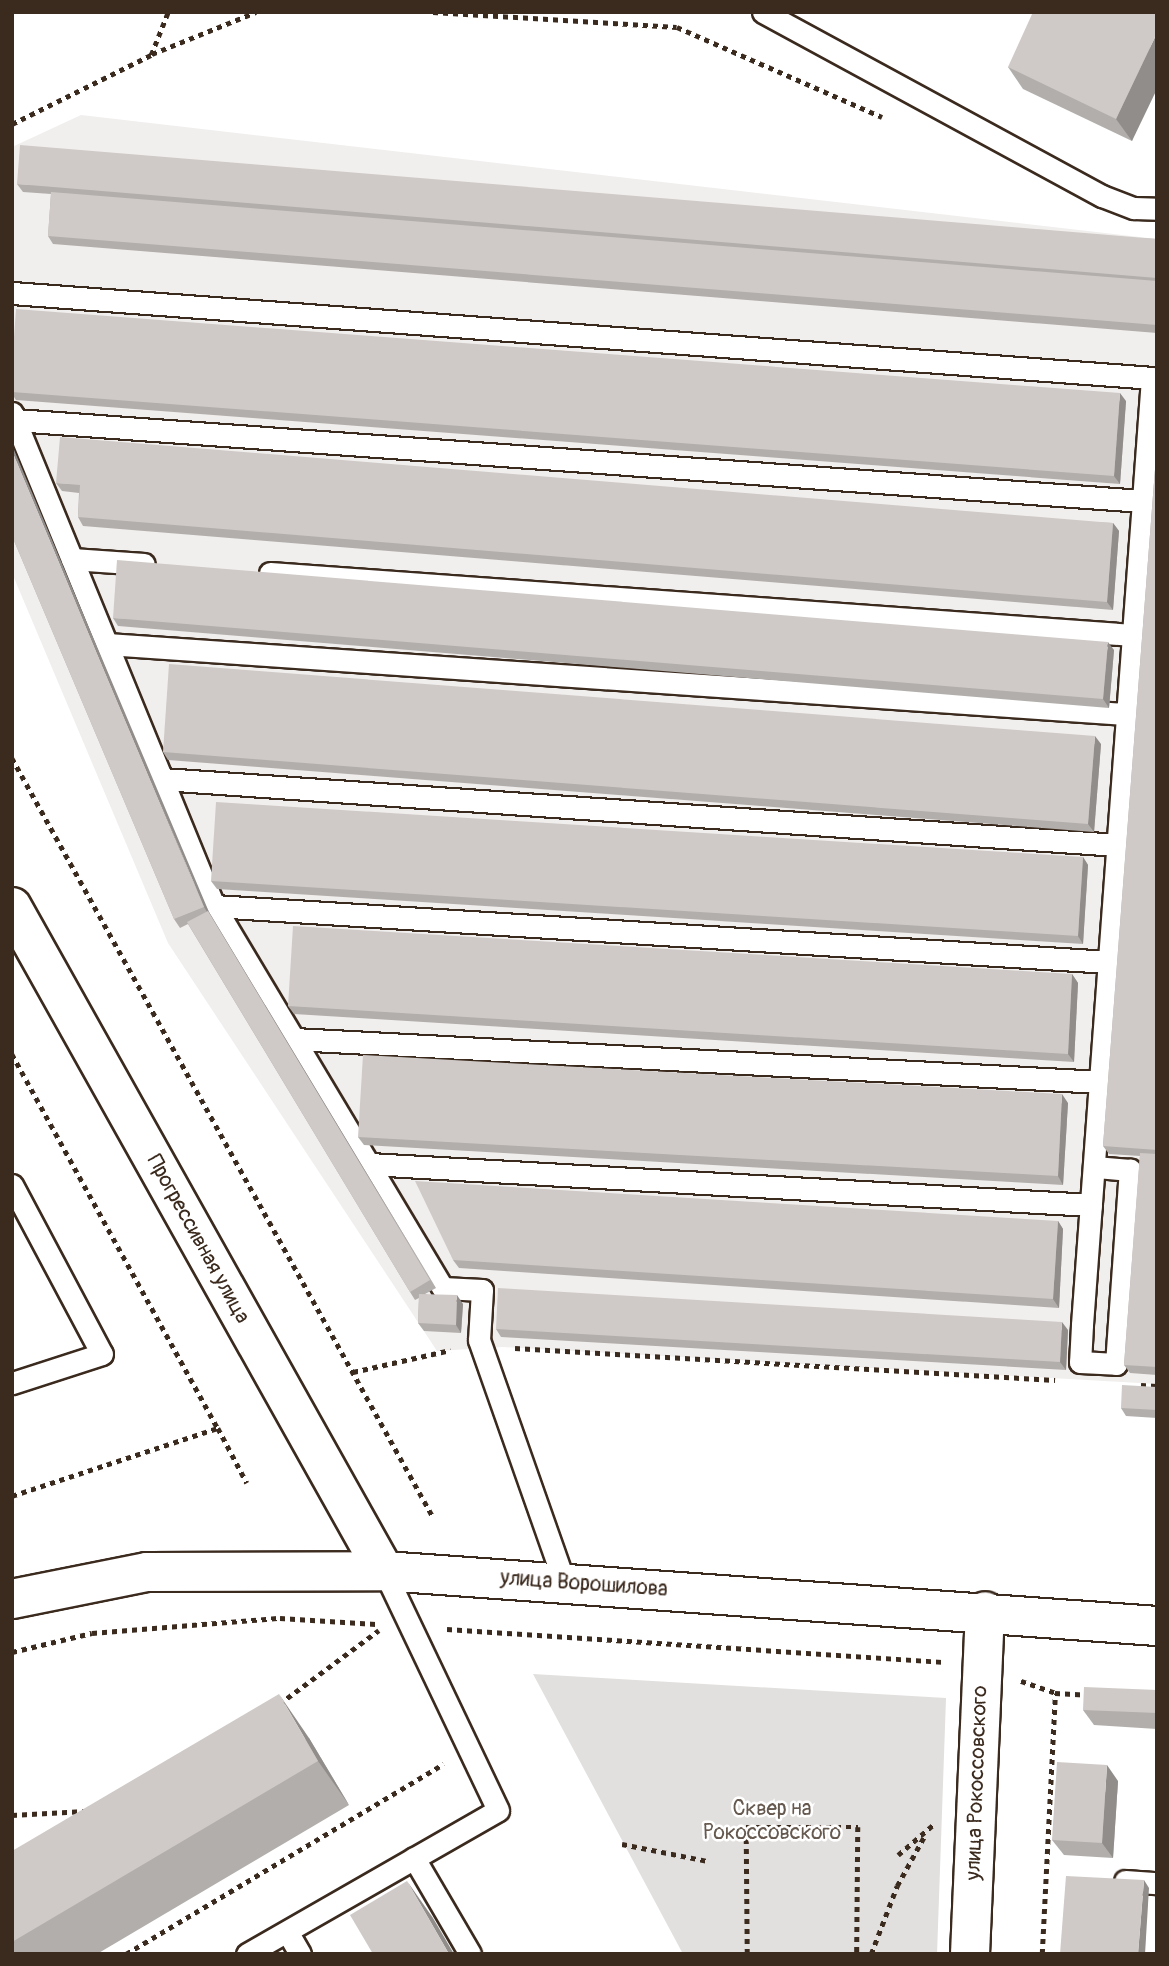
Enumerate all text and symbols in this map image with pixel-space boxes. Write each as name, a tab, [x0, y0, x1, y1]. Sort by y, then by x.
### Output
street label: Прогрессивная улица	[141, 1150, 255, 1328]
street label: улица Ворошилова	[499, 1566, 669, 1602]
street label: улица Рокоссовского	[961, 1685, 993, 1881]
park label: Сквер на Рокоссовского	[703, 1796, 841, 1846]

